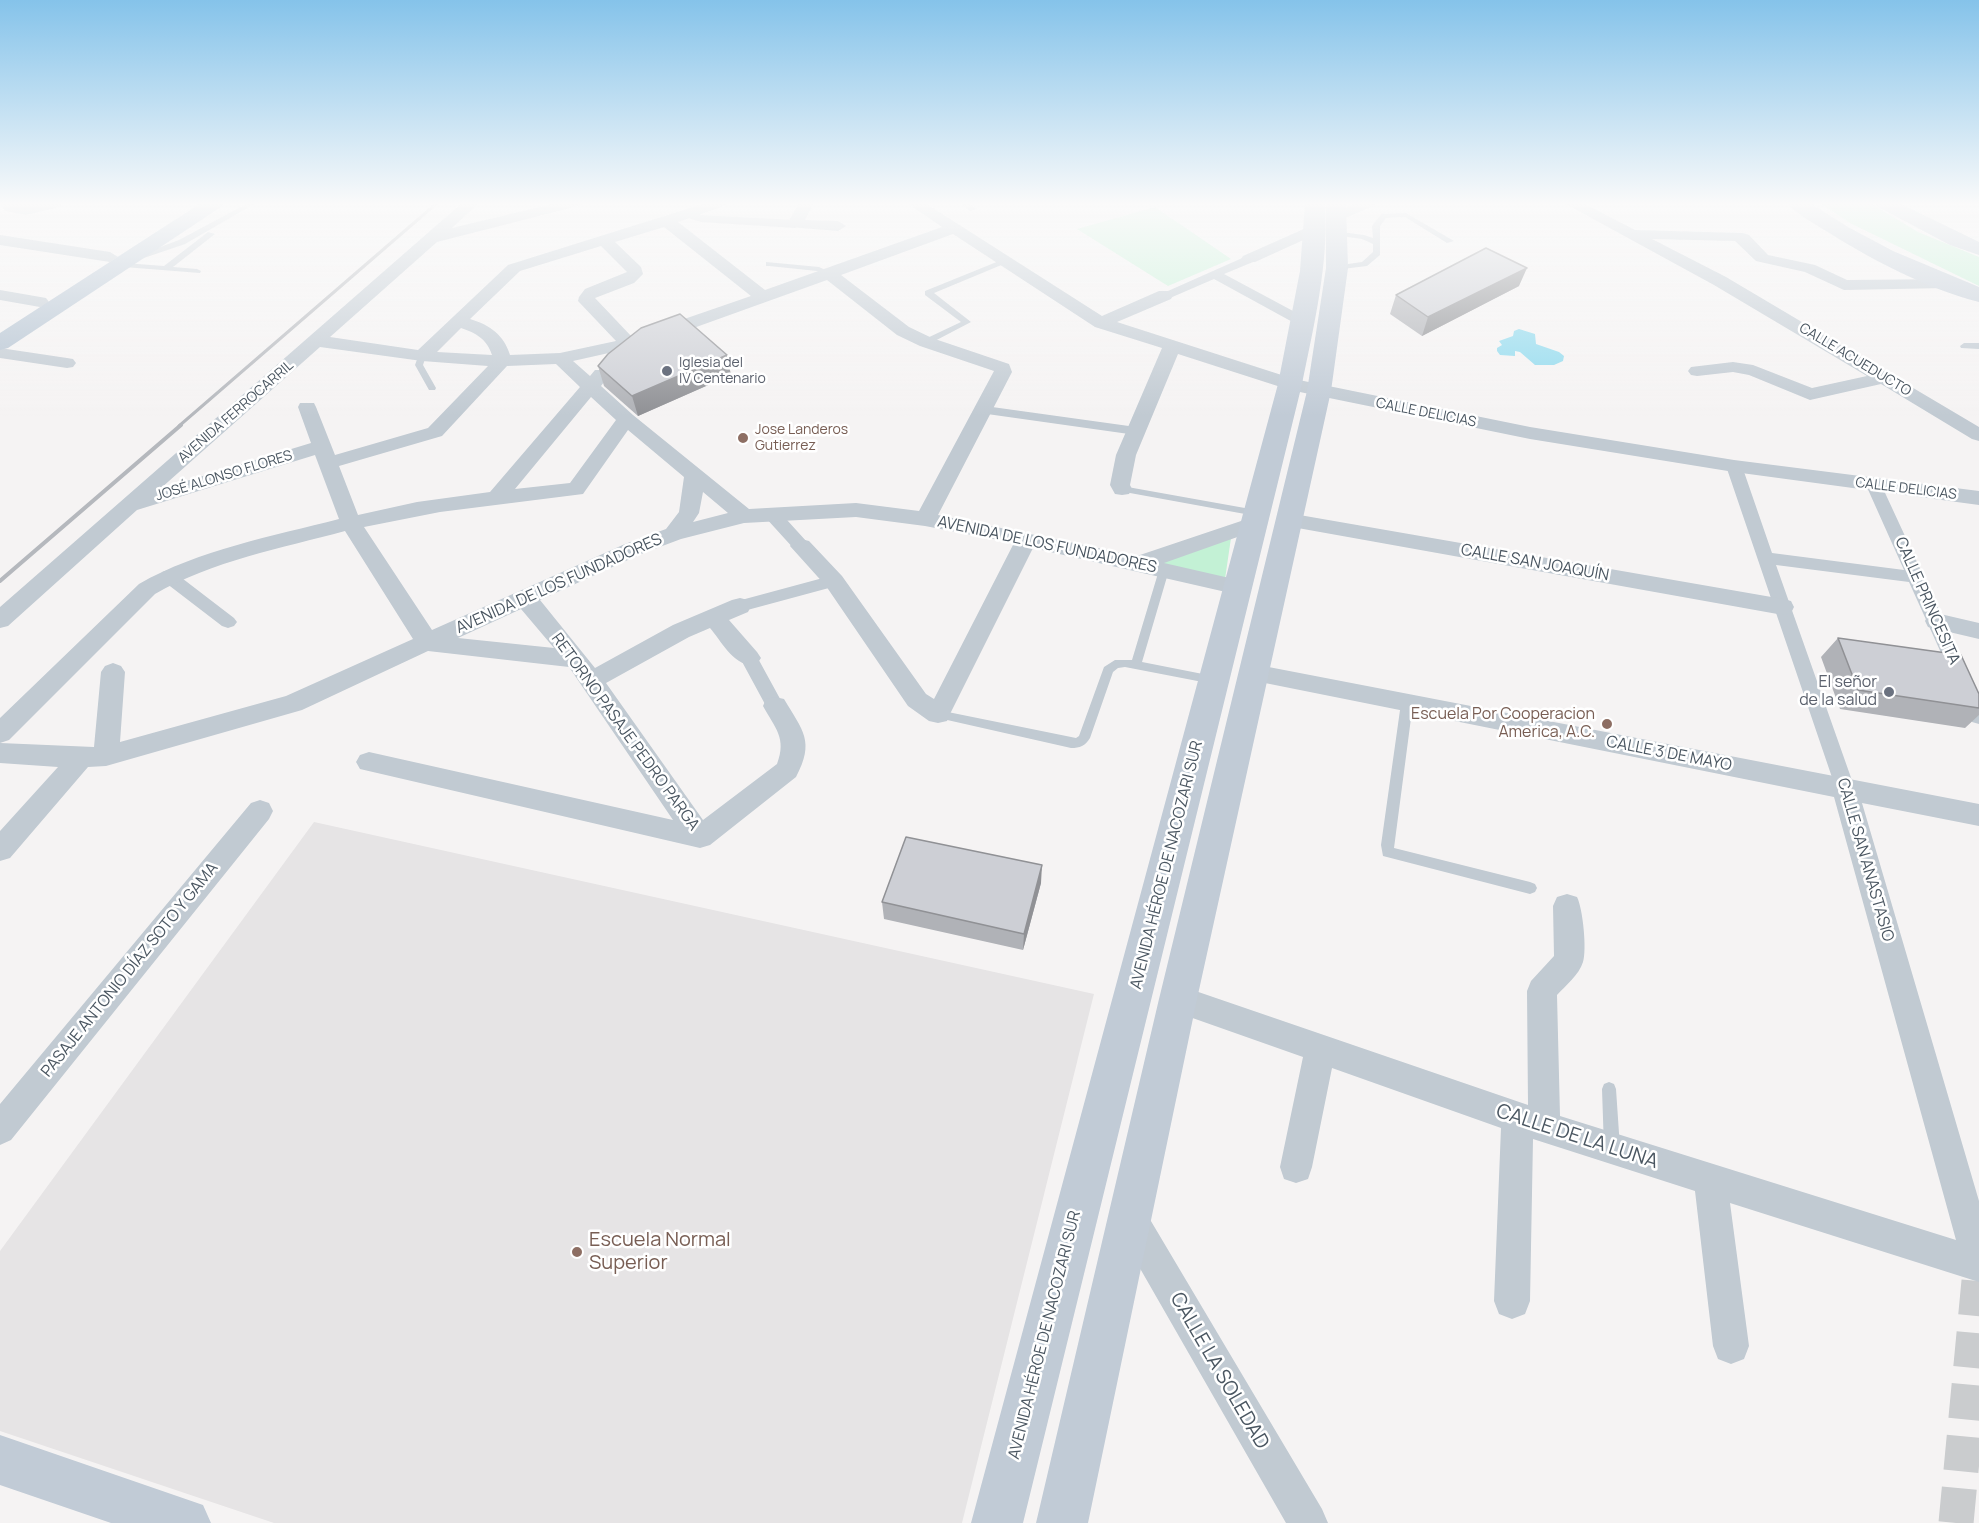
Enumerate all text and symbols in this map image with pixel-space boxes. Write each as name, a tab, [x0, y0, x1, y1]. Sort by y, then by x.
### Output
street label: CALLE ACUEDUCTO	[1796, 320, 1914, 400]
place label: Iglesia del IV Centenario	[679, 355, 766, 388]
street label: AVENIDA FERROCARRIL	[175, 357, 297, 467]
marker: Iglesia del IV Centenario	[660, 364, 674, 378]
street label: CALLE DELICIAS	[1374, 395, 1478, 431]
place label: Jose Landeros Gutierrez	[755, 422, 848, 454]
marker: Jose Landeros Gutierrez	[736, 431, 750, 445]
street label: JOSÉ ALONSO FLORES	[154, 447, 294, 505]
street label: CALLE DELICIAS	[1854, 474, 1958, 504]
street label: AVENIDA DE LOS FUNDADORES	[936, 512, 1158, 578]
street label: AVENIDA DE LOS FUNDADORES	[453, 530, 665, 638]
street label: CALLE PRINCESITA	[1890, 534, 1964, 668]
street label: CALLE SAN JOAQUÍN	[1459, 541, 1611, 585]
street label: RETORNO PASAJE PEDRO PARGA	[547, 630, 703, 834]
place label: El señor de la salud	[1799, 673, 1877, 711]
marker: El señor de la salud	[1882, 685, 1896, 699]
place label: Escuela Por Cooperacion America, A.C.	[1411, 705, 1595, 743]
marker: Escuela Por Cooperacion America, A.C.	[1600, 717, 1614, 731]
street label: CALLE 3 DE MAYO	[1605, 732, 1733, 776]
street label: AVENIDA HÉROE DE NACOZARI SUR	[1127, 739, 1207, 991]
street label: CALLE SAN ANASTASIO	[1832, 776, 1898, 944]
street label: PASAJE ANTONIO DÍAZ SOTO Y GAMA	[38, 859, 222, 1081]
street label: CALLE DE LA LUNA	[1493, 1100, 1661, 1174]
street label: AVENIDA HÉROE DE NACOZARI SUR	[1005, 1209, 1085, 1461]
place label: Escuela Normal Superior	[589, 1228, 731, 1275]
marker: Escuela Normal Superior	[570, 1245, 584, 1259]
street label: CALLE LA SOLEDAD	[1164, 1288, 1274, 1454]

